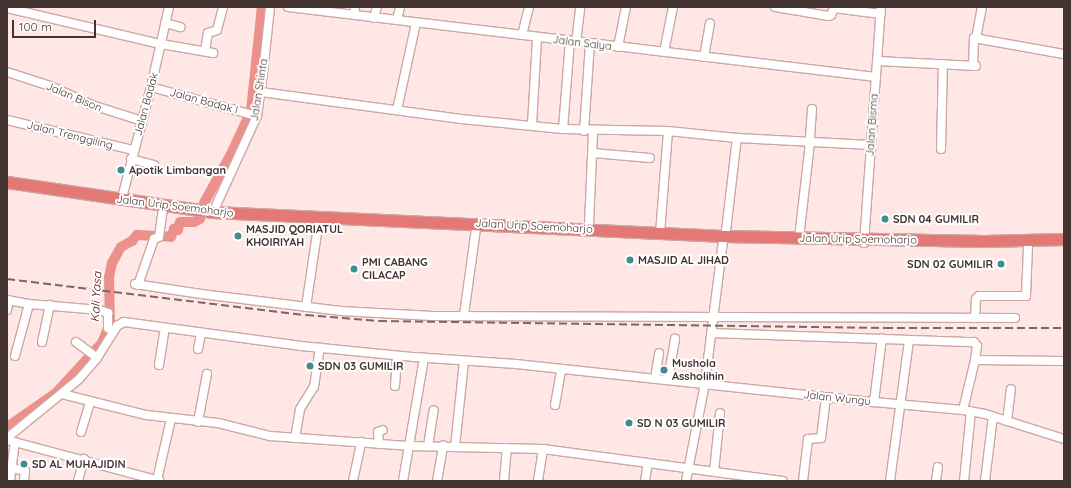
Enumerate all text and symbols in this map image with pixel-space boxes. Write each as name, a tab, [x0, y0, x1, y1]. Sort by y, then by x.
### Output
scale bar	[14, 12, 98, 38]
text: 100 m	[19, 19, 52, 34]
street label: Jalan Salya	[552, 33, 612, 53]
street label: Jalan Shinta	[248, 58, 270, 122]
street label: Jalan Badak	[131, 71, 161, 137]
street label: Jalan Bison	[44, 79, 104, 115]
street label: Jalan Badak I	[168, 86, 240, 116]
street label: Jalan Bisma	[863, 93, 881, 157]
street label: Jalan Trenggiling	[26, 118, 114, 152]
place label: Apotik Limbangan	[129, 163, 226, 177]
marker: Apotik Limbangan	[116, 165, 126, 175]
street label: Jalan Urip Soemoharjo	[116, 192, 234, 220]
place label: SDN 04 GUMILIR	[893, 212, 979, 226]
marker: SDN 04 GUMILIR	[880, 214, 890, 224]
street label: Jalan Urip Soemoharjo	[475, 216, 593, 236]
place label: MASJID QORIATUL KHOIRIYAH	[246, 223, 343, 249]
marker: MASJID QORIATUL KHOIRIYAH	[233, 231, 243, 241]
street label: Jalan Urip Soemoharjo	[799, 231, 917, 247]
place label: MASJID AL JIHAD	[638, 253, 729, 267]
marker: MASJID AL JIHAD	[625, 255, 635, 265]
place label: PMI CABANG CILACAP	[362, 256, 428, 282]
place label: SDN 02 GUMILIR	[907, 257, 993, 271]
marker: SDN 02 GUMILIR	[996, 259, 1006, 269]
marker: PMI CABANG CILACAP	[349, 264, 359, 274]
water label: Kali Yasa	[87, 271, 105, 323]
place label: Mushola Assholihin	[672, 357, 724, 383]
place label: SDN 03 GUMILIR	[318, 359, 404, 373]
marker: SDN 03 GUMILIR	[305, 361, 315, 371]
marker: Mushola Assholihin	[659, 365, 669, 375]
street label: Jalan Wungu	[803, 388, 871, 408]
place label: SD N 03 GUMILIR	[637, 416, 726, 430]
marker: SD N 03 GUMILIR	[624, 418, 634, 428]
place label: SD AL MUHAJIDIN	[32, 457, 126, 471]
marker: SD AL MUHAJIDIN	[19, 459, 29, 469]

